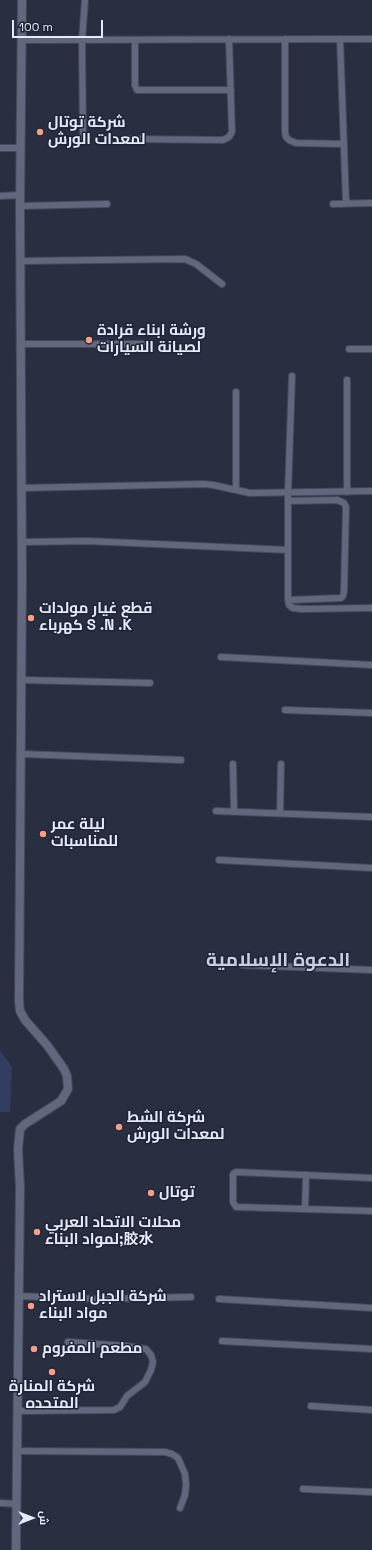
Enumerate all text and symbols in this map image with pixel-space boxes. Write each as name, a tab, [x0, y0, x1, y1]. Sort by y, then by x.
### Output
scale bar	[14, 12, 105, 38]
text: 100 m	[19, 19, 53, 35]
place label: شركة توتال لمعدات الورش	[48, 114, 145, 149]
marker: شركة توتال لمعدات الورش	[35, 127, 45, 137]
place label: ورشة ابناء قرادة لصيانة السيارات	[97, 322, 206, 357]
marker: ورشة ابناء قرادة لصيانة السيارات	[84, 335, 94, 345]
place label: قطع غيار مولدات كهرباء S .N .K	[39, 600, 152, 635]
marker: قطع غيار مولدات كهرباء S .N .K	[26, 613, 36, 623]
place label: ليلة عمر للمناسبات	[51, 816, 118, 851]
marker: ليلة عمر للمناسبات	[38, 829, 48, 839]
district label: الدعوة الإسلامية	[206, 950, 350, 972]
place label: شركة الشط لمعدات الورش	[127, 1109, 224, 1144]
marker: شركة الشط لمعدات الورش	[114, 1122, 124, 1132]
place label: توتال	[159, 1184, 195, 1202]
marker: توتال	[146, 1188, 156, 1198]
place label: محلات الاتحاد العربي لمواد البناء;胶水	[45, 1214, 181, 1249]
marker: محلات الاتحاد العربي لمواد البناء;胶水	[32, 1227, 42, 1237]
place label: شركة الجبل لاستراد مواد البناء	[39, 1288, 167, 1323]
marker: شركة الجبل لاستراد مواد البناء	[26, 1301, 36, 1311]
place label: مطعم المفروم	[42, 1340, 142, 1358]
marker: مطعم المفروم	[29, 1344, 39, 1354]
marker: شركة المنارة المتحده	[47, 1367, 57, 1377]
place label: شركة المنارة المتحده	[9, 1378, 95, 1413]
north arrow	[12, 1498, 52, 1538]
text: ش	[37, 1511, 51, 1525]

